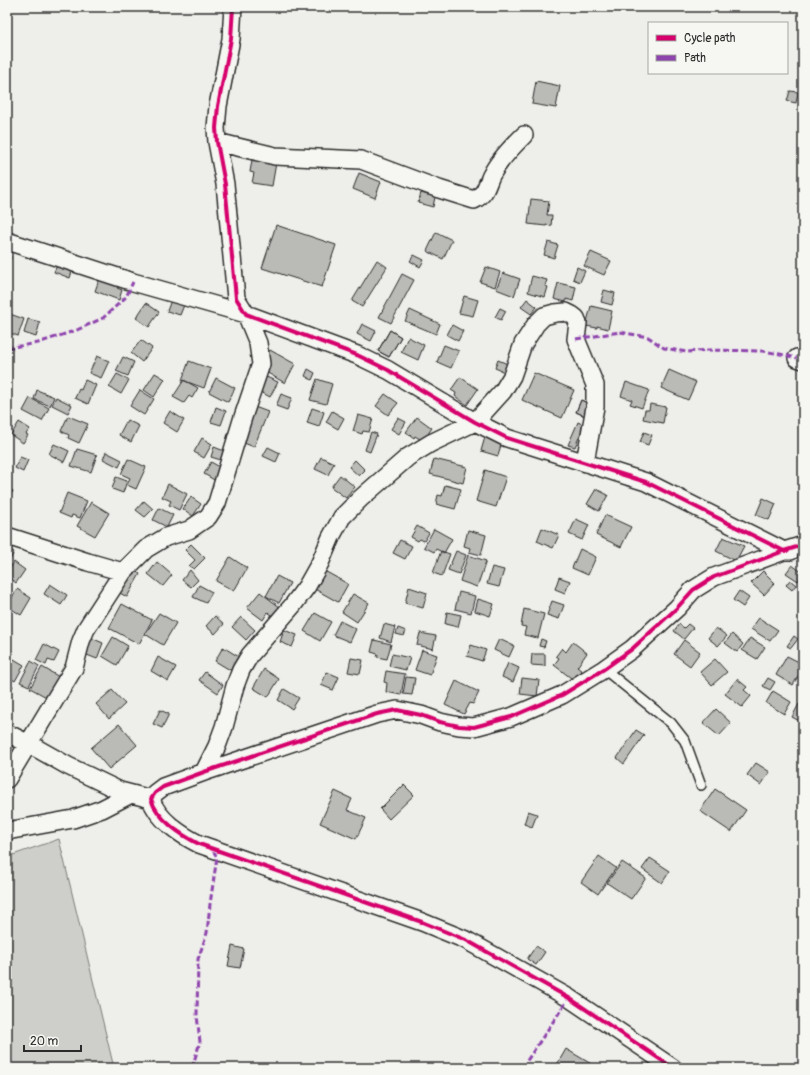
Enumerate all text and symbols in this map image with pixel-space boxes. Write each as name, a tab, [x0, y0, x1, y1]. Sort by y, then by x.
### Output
legend	[648, 22, 788, 74]
text: Cycle path	[684, 31, 736, 46]
text: Path	[684, 51, 706, 66]
scale bar	[24, 1027, 81, 1053]
text: 20 m	[30, 1034, 59, 1049]

